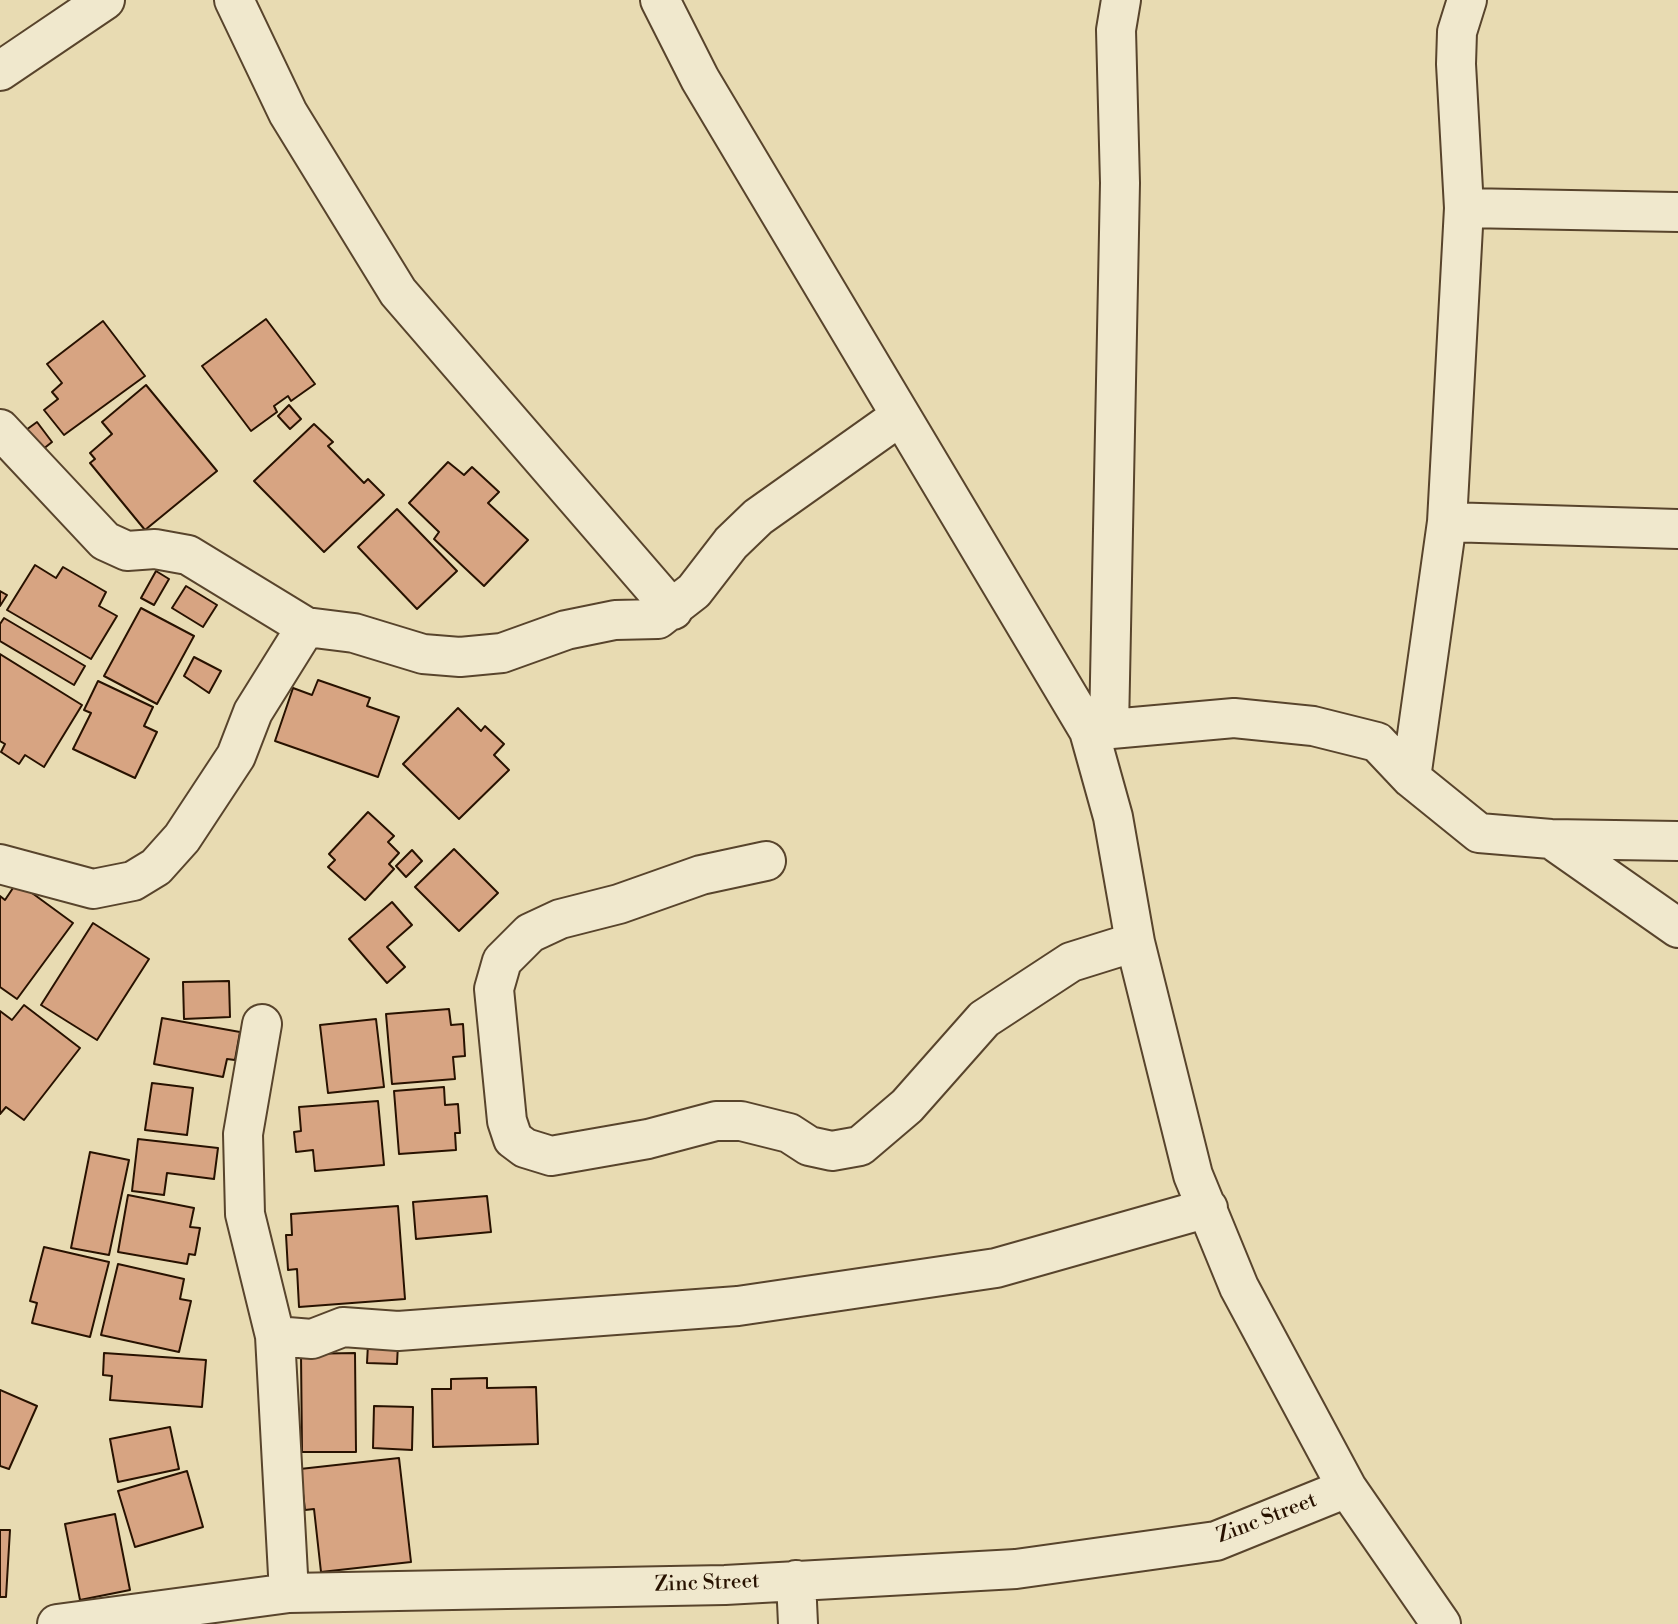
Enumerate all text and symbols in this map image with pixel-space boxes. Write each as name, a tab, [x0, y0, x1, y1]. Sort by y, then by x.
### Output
street label: Zinc Street	[1213, 1488, 1321, 1550]
street label: Zinc Street	[654, 1570, 760, 1598]

